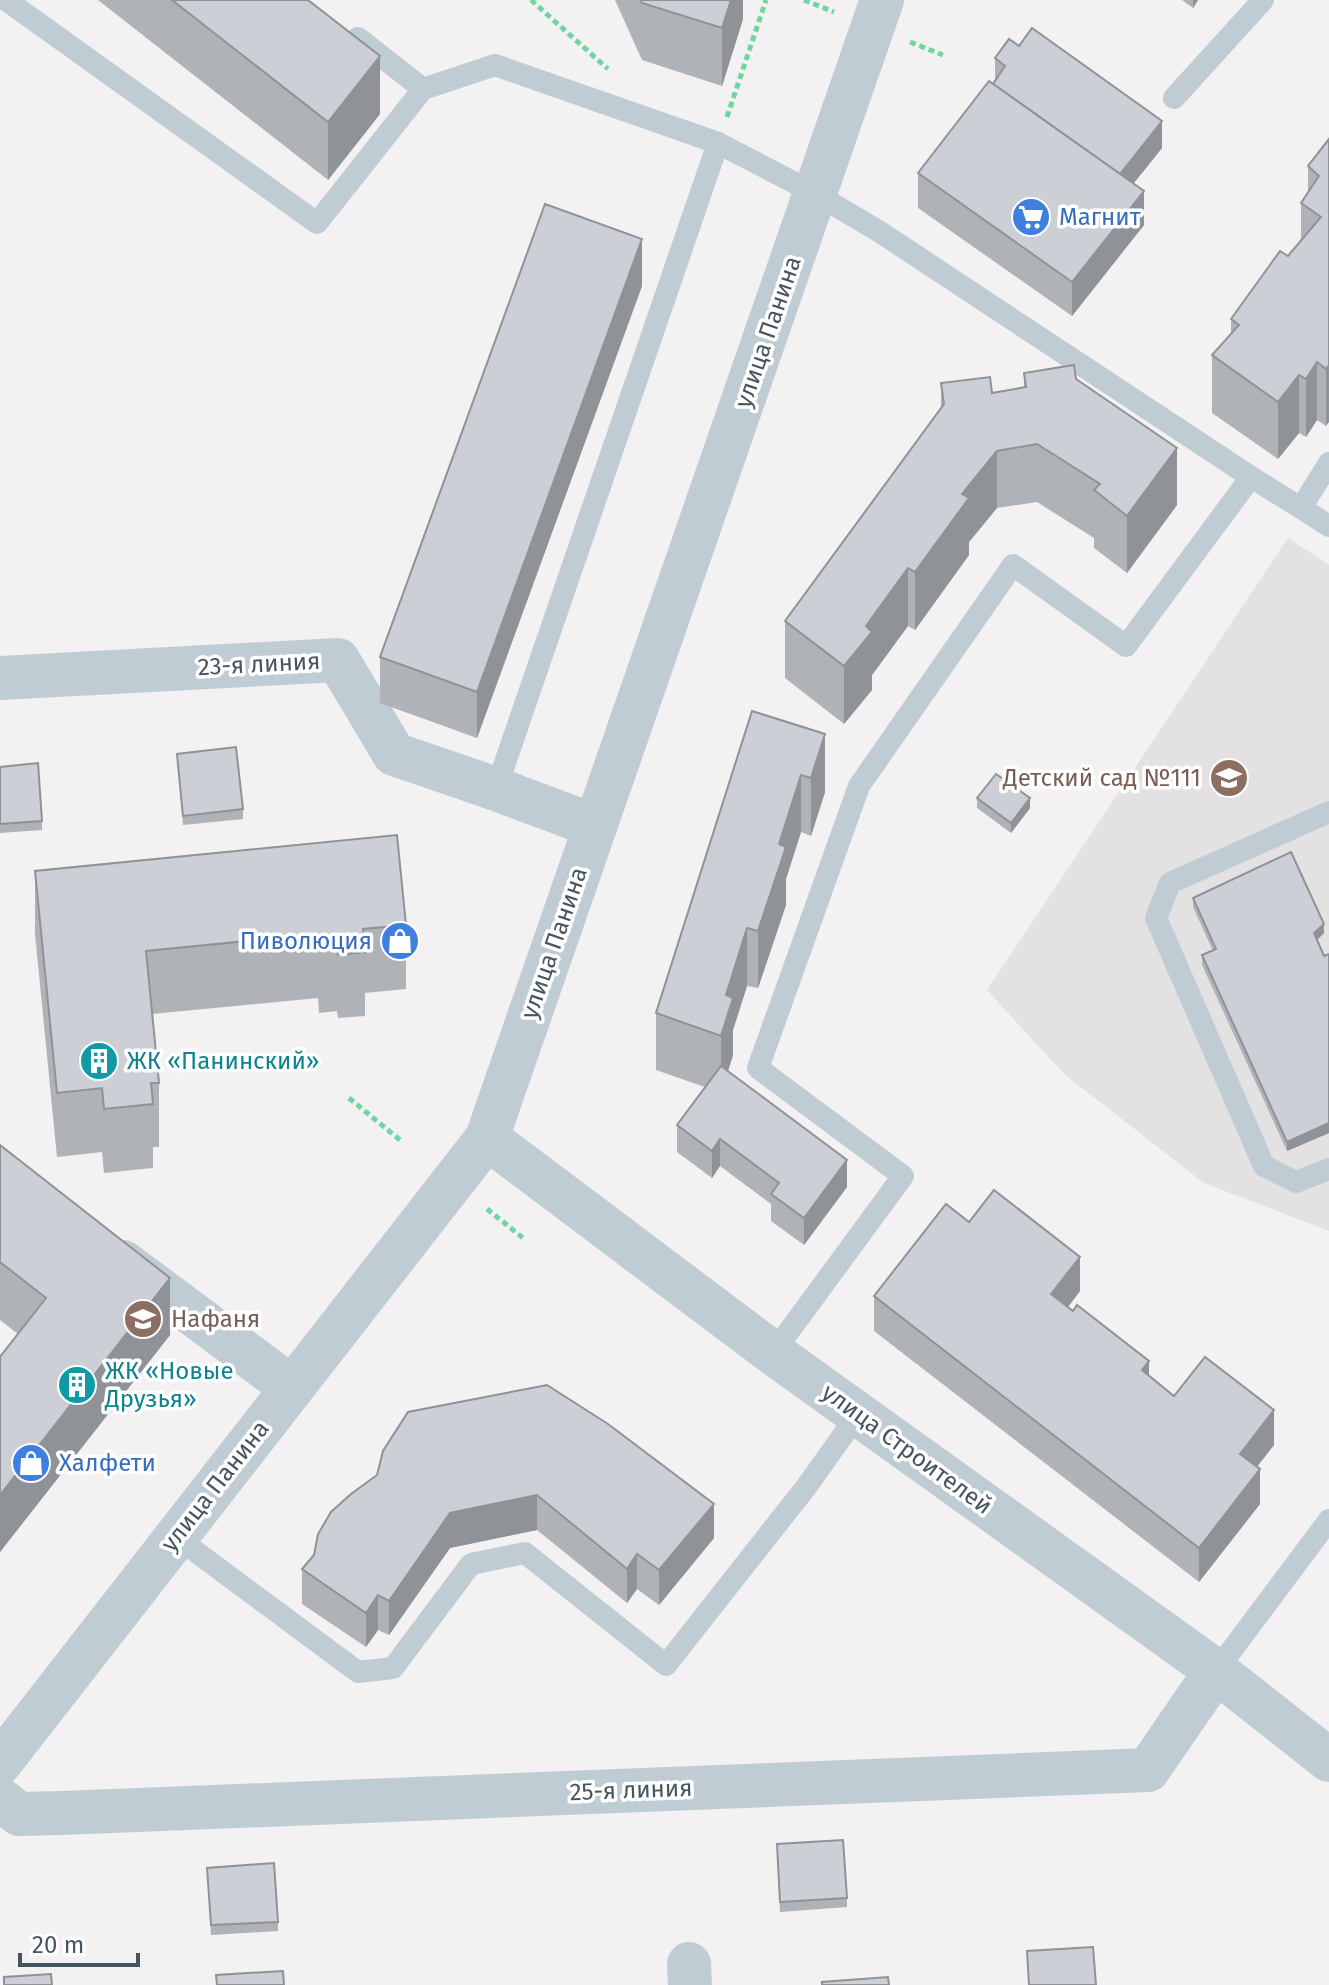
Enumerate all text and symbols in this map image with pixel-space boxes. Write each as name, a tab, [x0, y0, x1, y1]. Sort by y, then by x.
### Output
supermarket icon: Магнит	[1010, 196, 1052, 238]
place label: Магнит	[1059, 203, 1141, 231]
street label: улица Панина	[729, 253, 807, 411]
street label: 23-я линия	[197, 647, 321, 681]
school or university icon: Детский сад №111	[1208, 757, 1250, 799]
place label: Детский сад №111	[1002, 764, 1201, 792]
street label: улица Панина	[515, 864, 593, 1022]
shop icon: Пиволюция	[379, 920, 421, 962]
place label: Пиволюция	[240, 927, 372, 955]
building icon: ЖК «Панинский»	[78, 1040, 120, 1082]
place label: ЖК «Панинский»	[127, 1047, 319, 1075]
school or university icon: Нафаня	[122, 1298, 164, 1340]
place label: Нафаня	[171, 1305, 260, 1333]
place label: ЖК «Новые Друзья»	[104, 1357, 234, 1413]
building icon: ЖК «Новые Друзья»	[56, 1364, 98, 1406]
street label: улица Строителей	[817, 1378, 997, 1520]
street label: улица Панина	[155, 1415, 275, 1557]
shop icon: Халфети	[10, 1442, 52, 1484]
place label: Халфети	[59, 1449, 156, 1477]
street label: 25-я линия	[569, 1774, 693, 1806]
scale bar	[20, 1917, 138, 1967]
text: 20 m	[32, 1931, 84, 1959]

